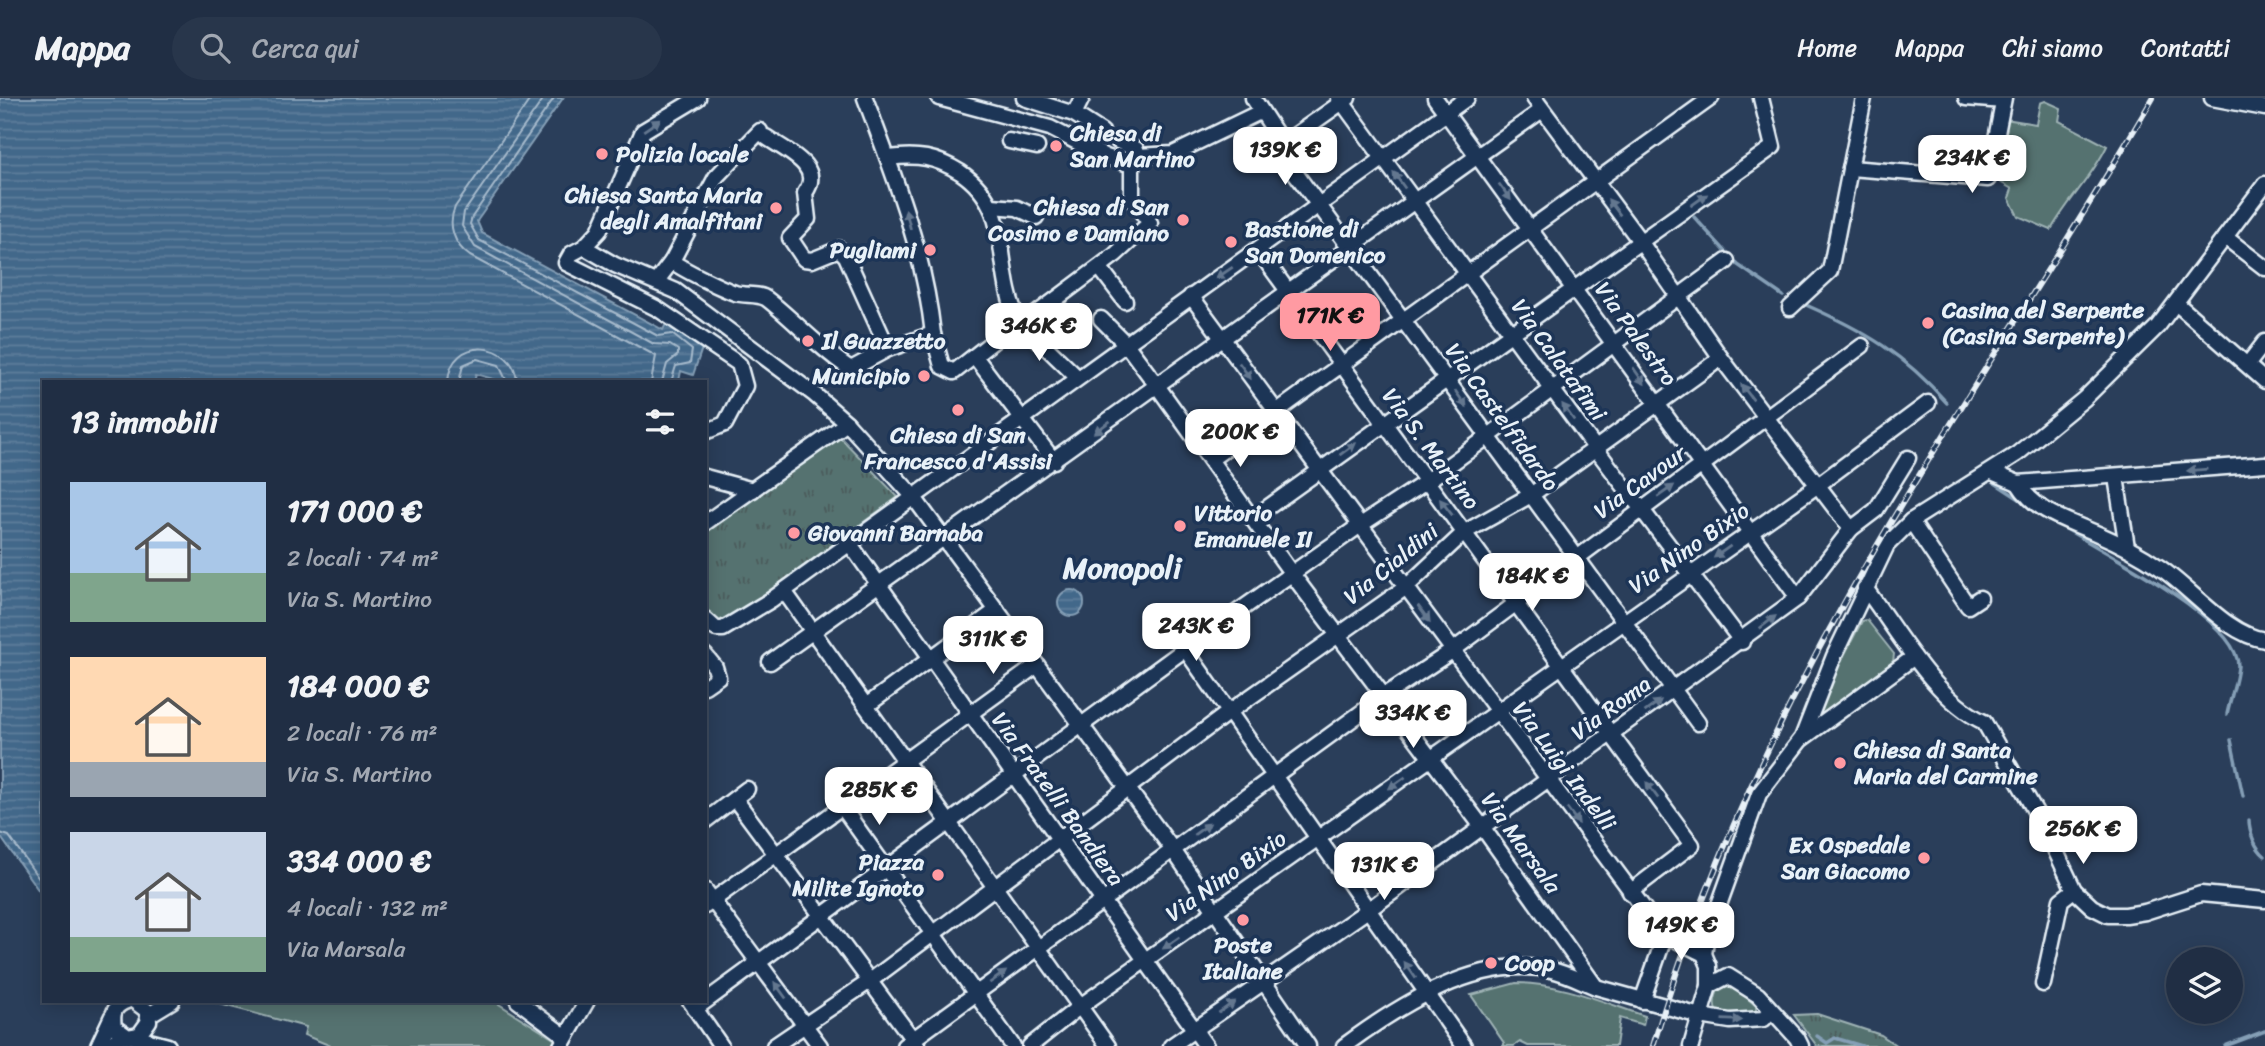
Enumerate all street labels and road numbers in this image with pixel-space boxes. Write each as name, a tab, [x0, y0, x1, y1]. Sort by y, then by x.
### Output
street label: Via Palestro	[1584, 273, 1689, 396]
street label: Via Calatafimi	[1500, 290, 1618, 431]
street label: Via Castelfidardo	[1434, 334, 1570, 500]
street label: Via S. Martino	[1371, 379, 1491, 520]
street label: Via Cavour	[1584, 433, 1697, 530]
street label: Via Nino Bixio	[1619, 491, 1759, 605]
street label: Via Cialdini	[1334, 512, 1449, 616]
street label: Via Roma	[1562, 664, 1660, 752]
street label: Via Luigi Indelli	[1501, 692, 1627, 841]
street label: Via Fratelli Bandiera	[980, 703, 1136, 896]
street label: Via Marsala	[1470, 783, 1573, 903]
street label: Via Nino Bixio	[1156, 819, 1296, 933]

